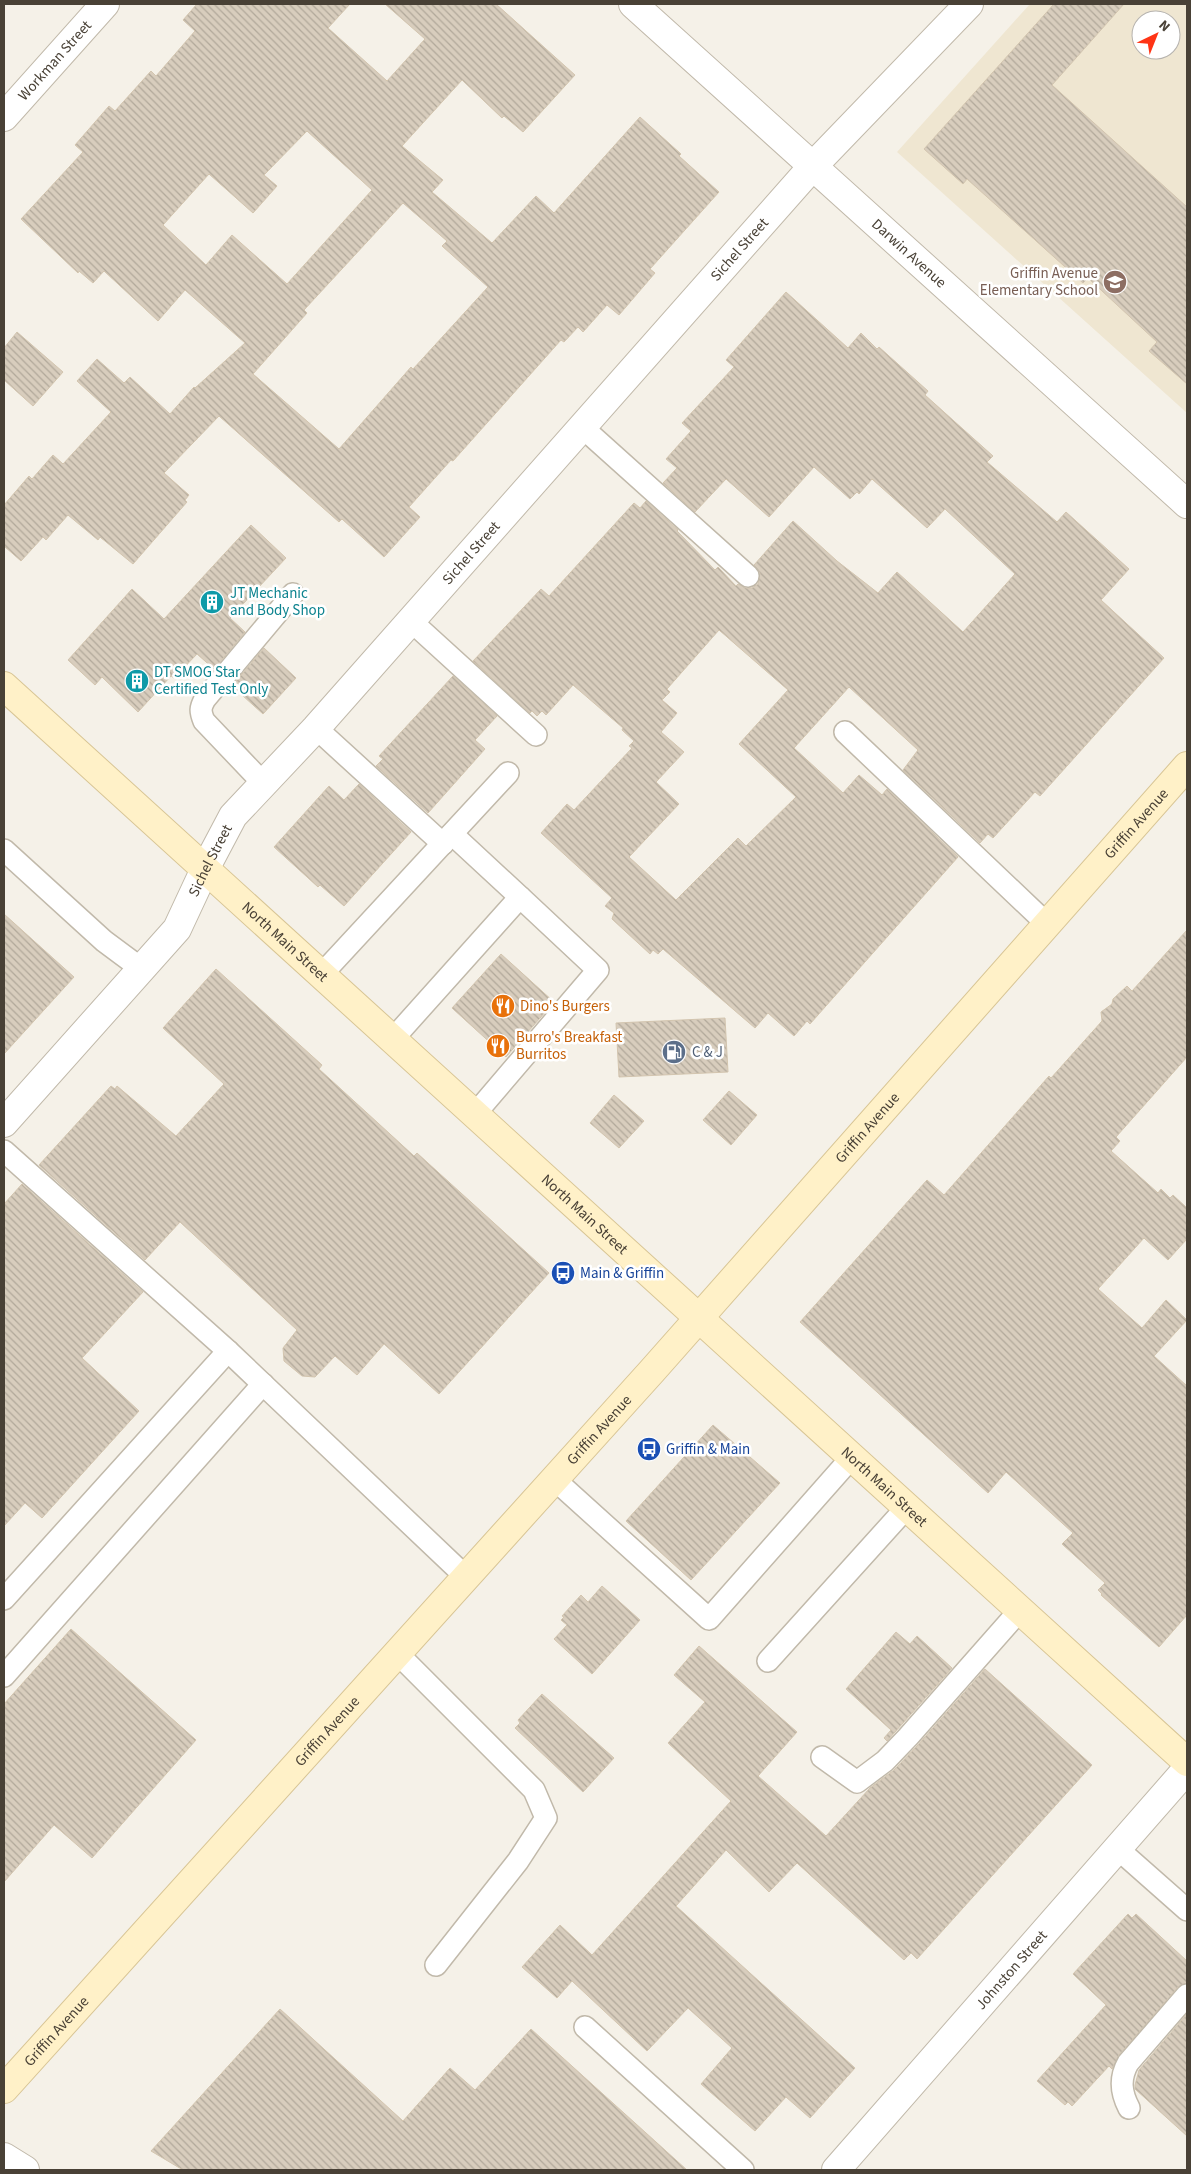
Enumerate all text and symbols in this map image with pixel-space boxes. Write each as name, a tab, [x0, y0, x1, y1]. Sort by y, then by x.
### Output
north arrow	[1131, 10, 1181, 60]
street label: Workman Street	[13, 16, 97, 105]
text: N	[1154, 16, 1174, 37]
street label: Sichel Street	[706, 213, 774, 286]
street label: Darwin Avenue	[867, 214, 951, 293]
place label: Griffin Avenue Elementary School	[980, 263, 1098, 301]
school or university icon: Griffin Avenue Elementary School	[1102, 269, 1128, 295]
street label: Sichel Street	[437, 517, 505, 589]
place label: JT Mechanic and Body Shop	[230, 583, 325, 621]
building icon: JT Mechanic and Body Shop	[199, 589, 225, 615]
place label: DT SMOG Star Certified Test Only	[154, 662, 268, 700]
building icon: DT SMOG Star Certified Test Only	[124, 668, 150, 694]
street label: Griffin Avenue	[1099, 784, 1174, 864]
street label: Sichel Street	[183, 821, 238, 900]
street label: North Main Street	[237, 897, 333, 987]
restaurant icon: Dino's Burgers	[490, 993, 516, 1019]
place label: Dino's Burgers	[520, 996, 610, 1017]
place label: Burro's Breakfast Burritos	[516, 1027, 622, 1065]
restaurant icon: Burro's Breakfast Burritos	[485, 1033, 511, 1059]
fuel station icon: C & J	[661, 1039, 687, 1065]
place label: C & J	[692, 1042, 723, 1063]
street label: Griffin Avenue	[831, 1088, 905, 1168]
street label: North Main Street	[536, 1170, 632, 1259]
bus stop icon: Main & Griffin	[550, 1260, 576, 1286]
place label: Main & Griffin	[580, 1263, 664, 1284]
street label: Griffin Avenue	[562, 1390, 637, 1470]
bus stop icon: Griffin & Main	[636, 1436, 662, 1462]
place label: Griffin & Main	[666, 1439, 750, 1460]
street label: North Main Street	[836, 1442, 932, 1532]
street label: Griffin Avenue	[290, 1692, 365, 1771]
street label: Johnston Street	[971, 1926, 1052, 2015]
street label: Griffin Avenue	[19, 1992, 94, 2071]

